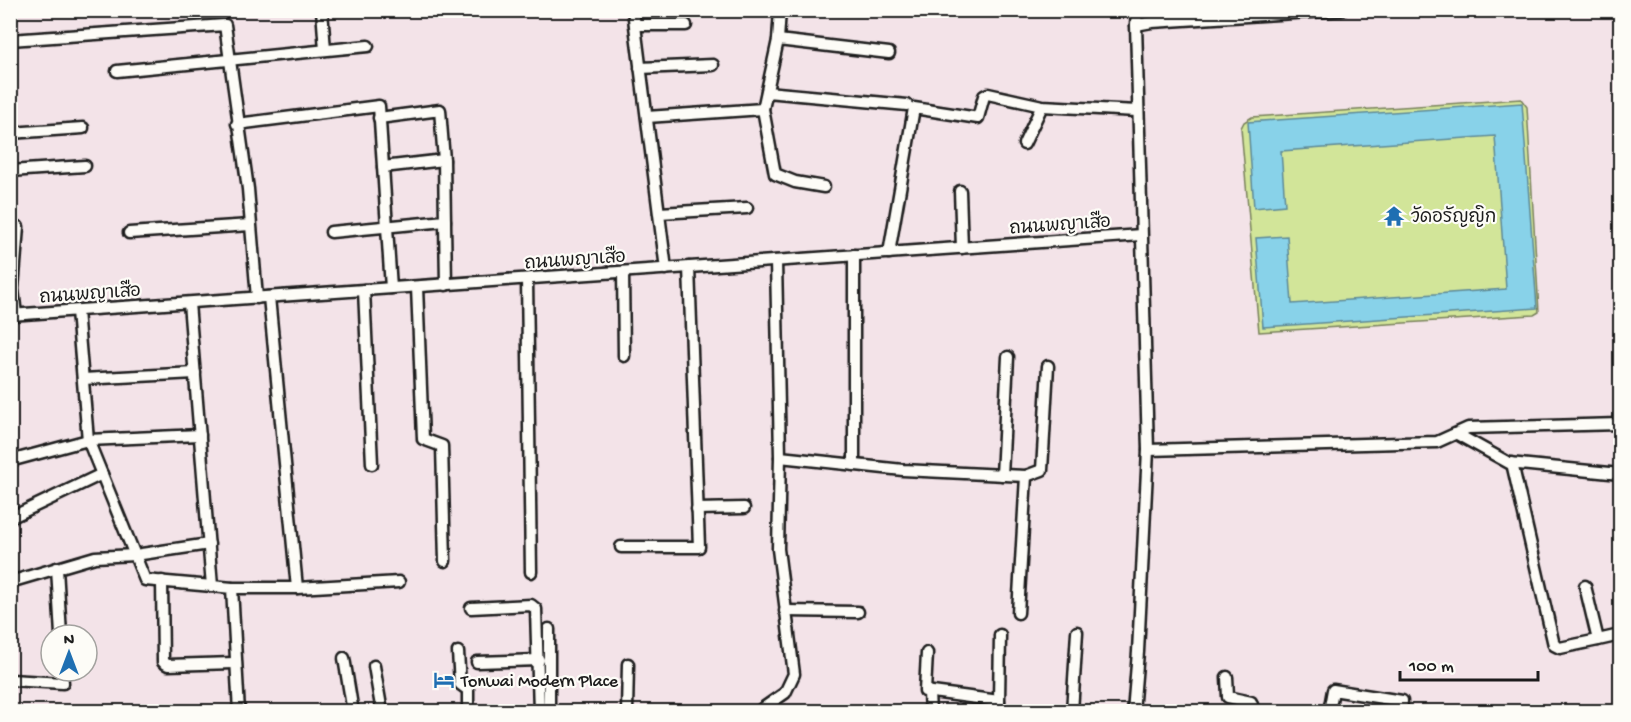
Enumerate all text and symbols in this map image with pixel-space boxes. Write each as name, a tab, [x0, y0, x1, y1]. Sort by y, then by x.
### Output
temple icon: วัดอรัญญิก	[1382, 204, 1406, 228]
place label: วัดอรัญญิก	[1411, 205, 1496, 229]
street label: ถนนพญาเสือ	[1008, 208, 1112, 241]
street label: ถนนพญาเสือ	[523, 243, 627, 276]
street label: ถนนพญาเสือ	[38, 277, 142, 310]
north arrow	[39, 623, 99, 683]
text: N	[64, 632, 75, 651]
scale bar	[1400, 644, 1538, 682]
text: 100 m	[1408, 657, 1454, 678]
hotel icon: Tonwai Modern Place	[432, 668, 456, 692]
place label: Tonwai Modern Place	[460, 672, 619, 693]

